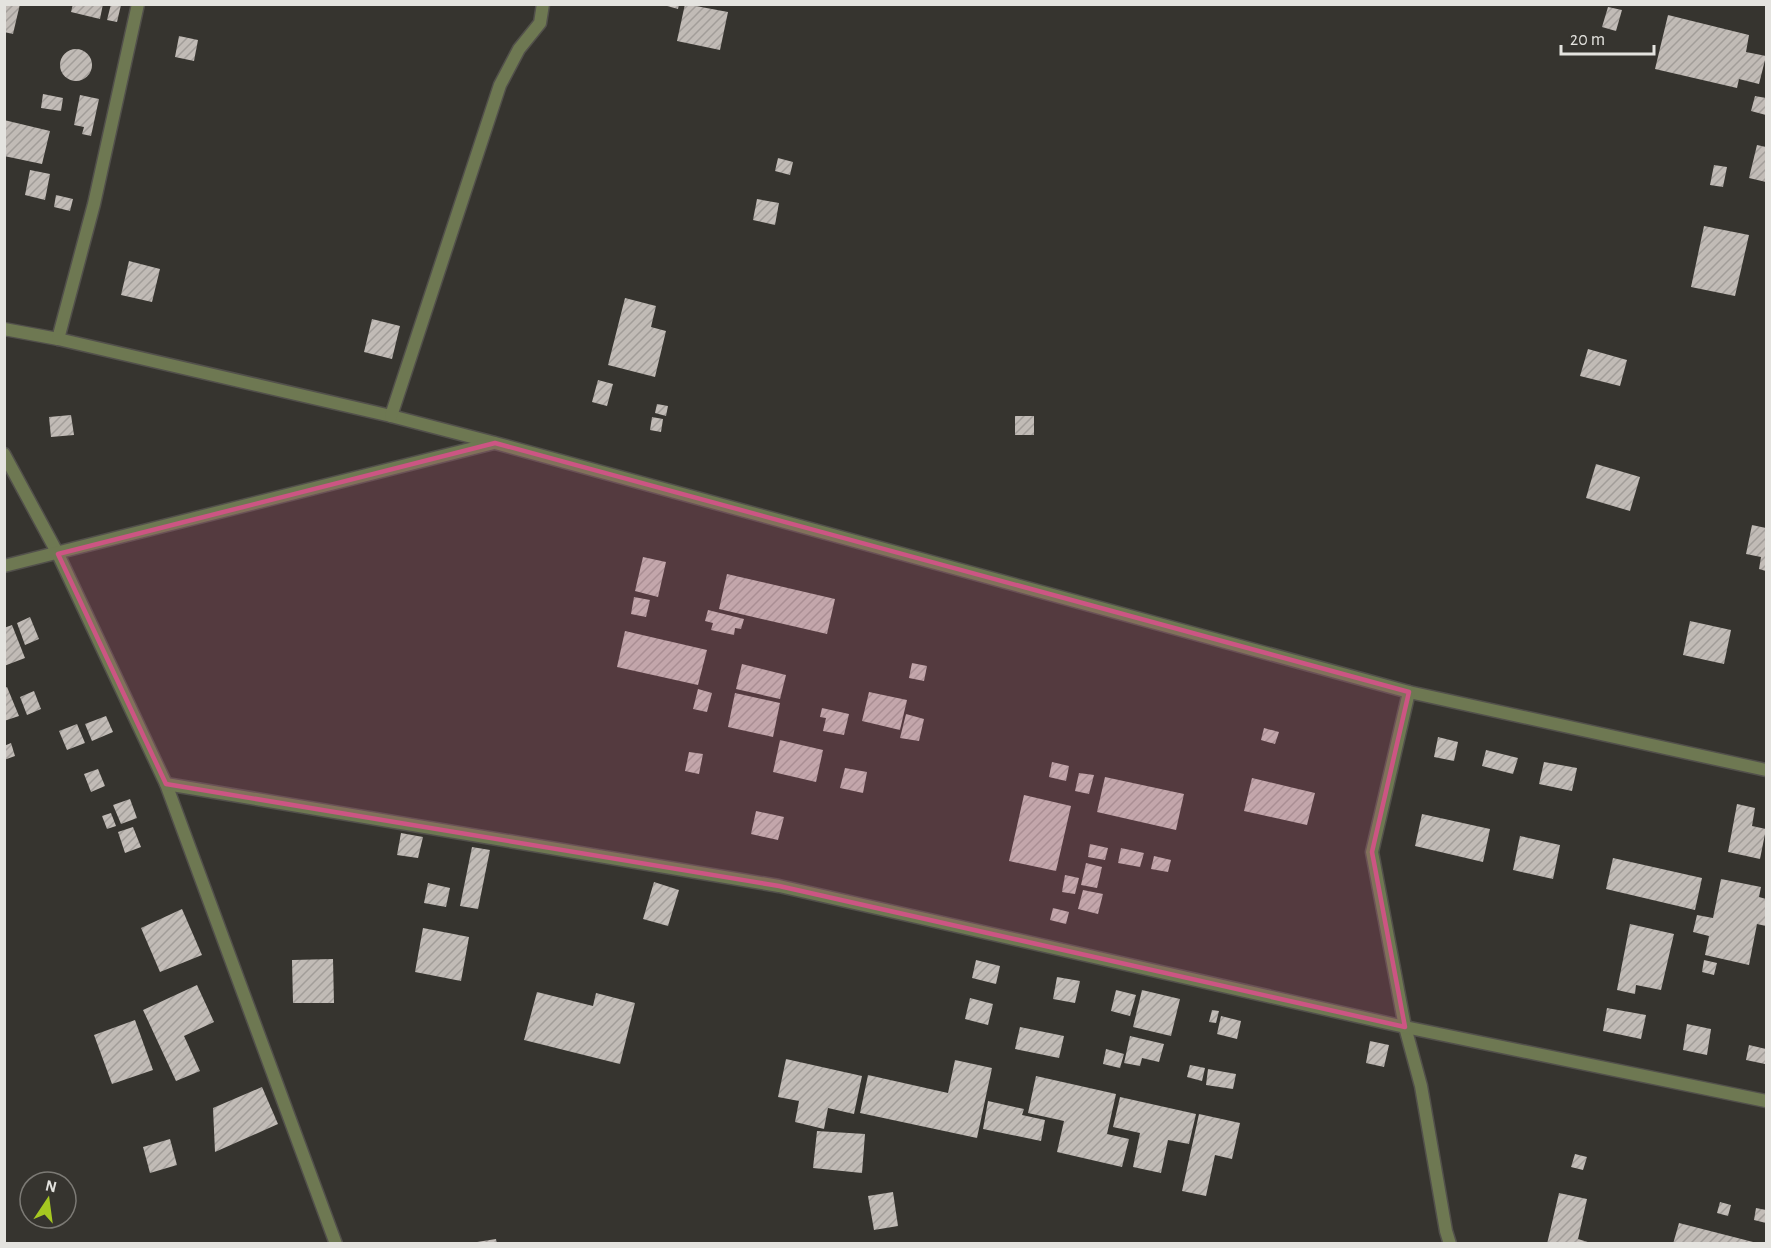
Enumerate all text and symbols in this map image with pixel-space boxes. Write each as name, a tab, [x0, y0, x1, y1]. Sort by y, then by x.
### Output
scale bar	[1561, 18, 1654, 56]
text: 20 m	[1570, 31, 1605, 49]
north arrow	[18, 1170, 78, 1230]
text: N	[44, 1177, 58, 1195]

